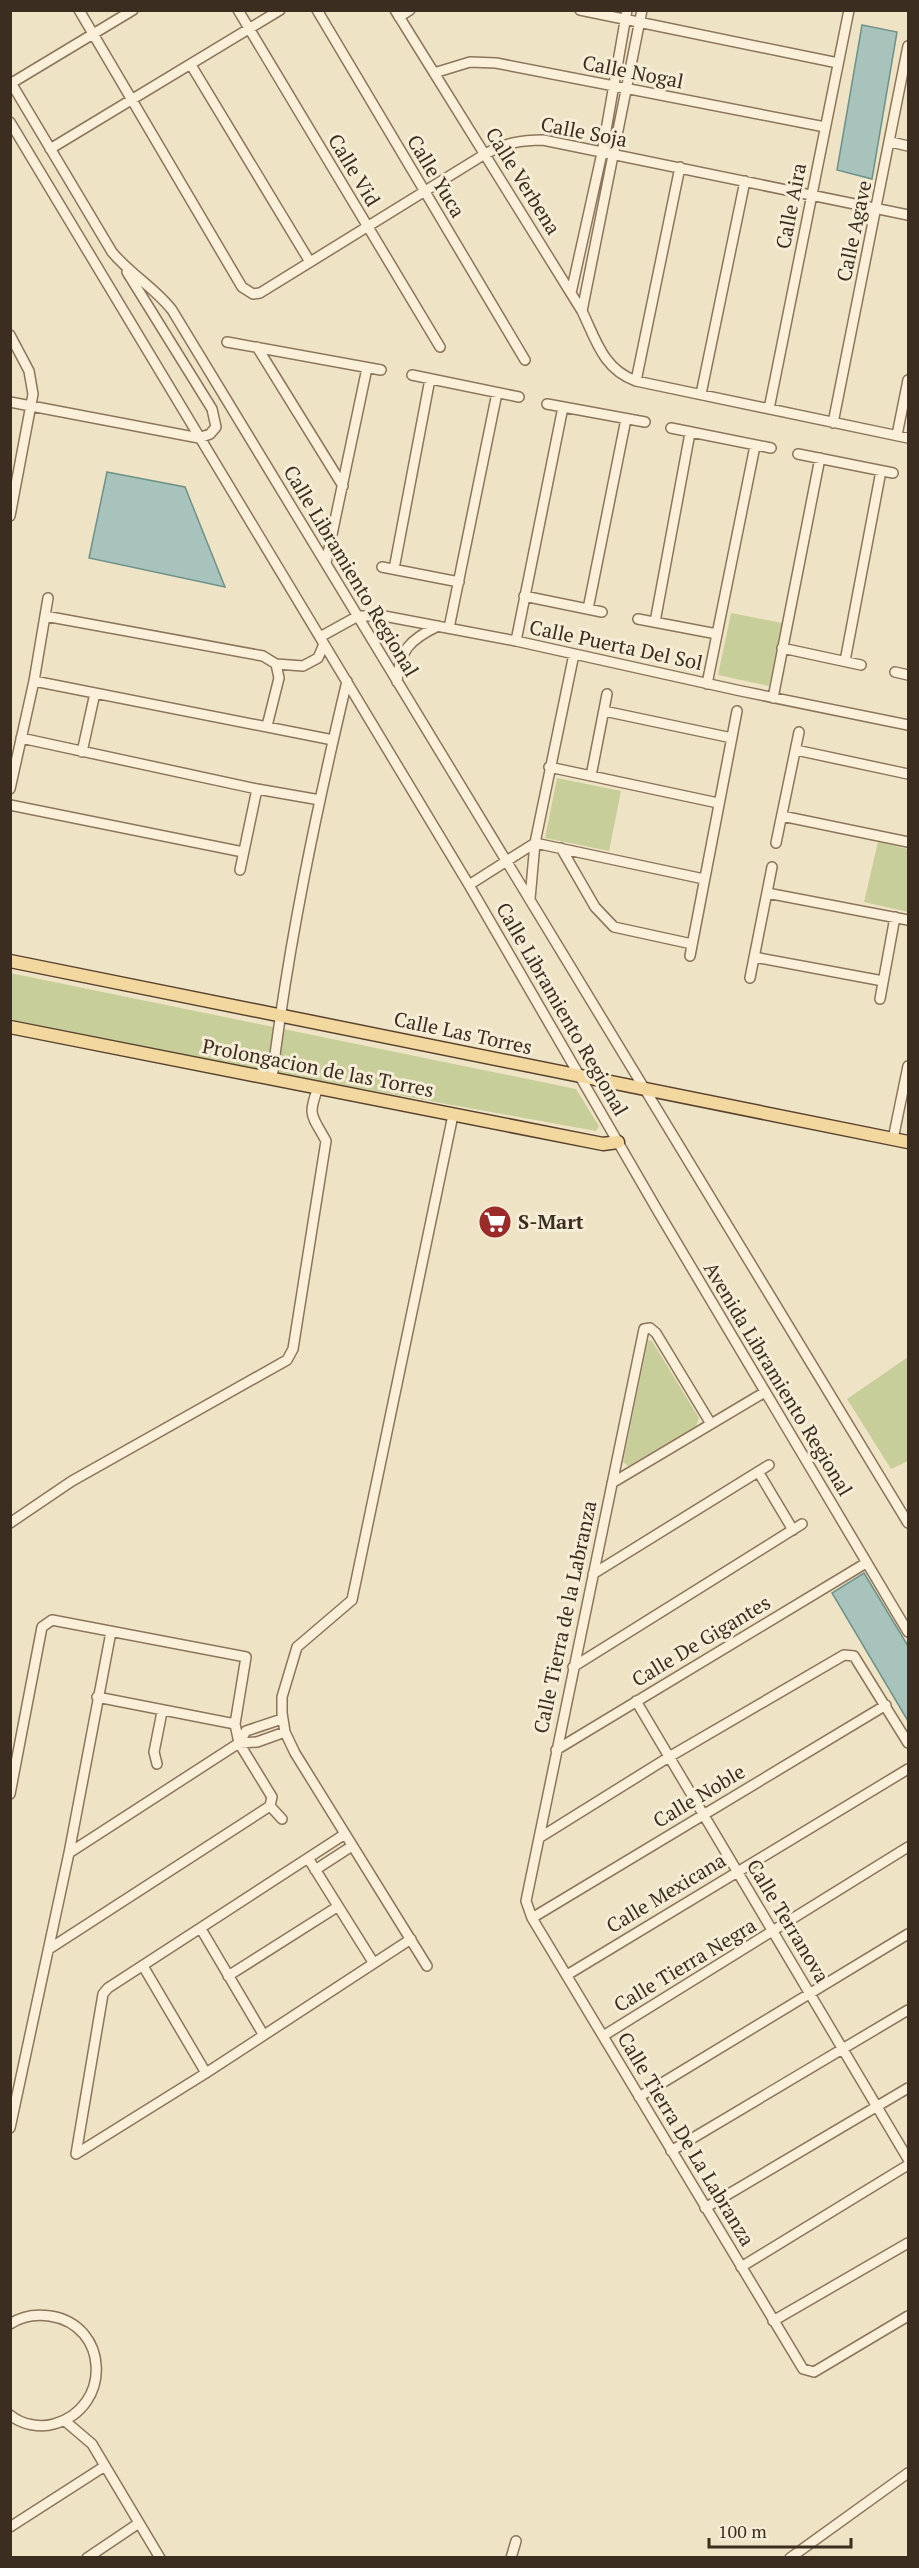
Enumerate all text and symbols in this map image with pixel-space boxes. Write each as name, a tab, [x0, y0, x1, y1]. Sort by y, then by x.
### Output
street label: Calle Nogal	[580, 48, 686, 95]
street label: Calle Soja	[539, 110, 630, 153]
street label: Calle Verbena	[480, 122, 567, 240]
street label: Calle Vid	[322, 128, 387, 211]
street label: Calle Yuca	[401, 129, 472, 222]
street label: Calle Aira	[769, 161, 812, 251]
street label: Calle Agave	[830, 178, 877, 284]
street label: Calle Libramiento Regional	[277, 460, 425, 681]
street label: Calle Puerta Del Sol	[527, 613, 705, 676]
street label: Calle Libramiento Regional	[490, 897, 635, 1120]
street label: Calle Las Torres	[391, 1005, 535, 1060]
street label: Prolongacion de las Torres	[200, 1032, 436, 1103]
supermarket icon: S-Mart	[477, 1204, 513, 1240]
place label: S-Mart	[518, 1208, 584, 1235]
street label: Avenida Libramiento Regional	[698, 1257, 859, 1501]
street label: Calle Tierra de la Labranza	[527, 1498, 602, 1736]
street label: Calle De Gigantes	[626, 1588, 775, 1693]
street label: Calle Noble	[648, 1758, 750, 1834]
street label: Calle Mexicana	[601, 1846, 730, 1939]
street label: Calle Terranova	[741, 1854, 836, 1987]
street label: Calle Tierra Negra	[608, 1911, 761, 2018]
street label: Calle Tierra De La Labranza	[612, 2027, 761, 2251]
scale bar	[709, 2511, 852, 2549]
text: 100 m	[718, 2519, 767, 2543]

